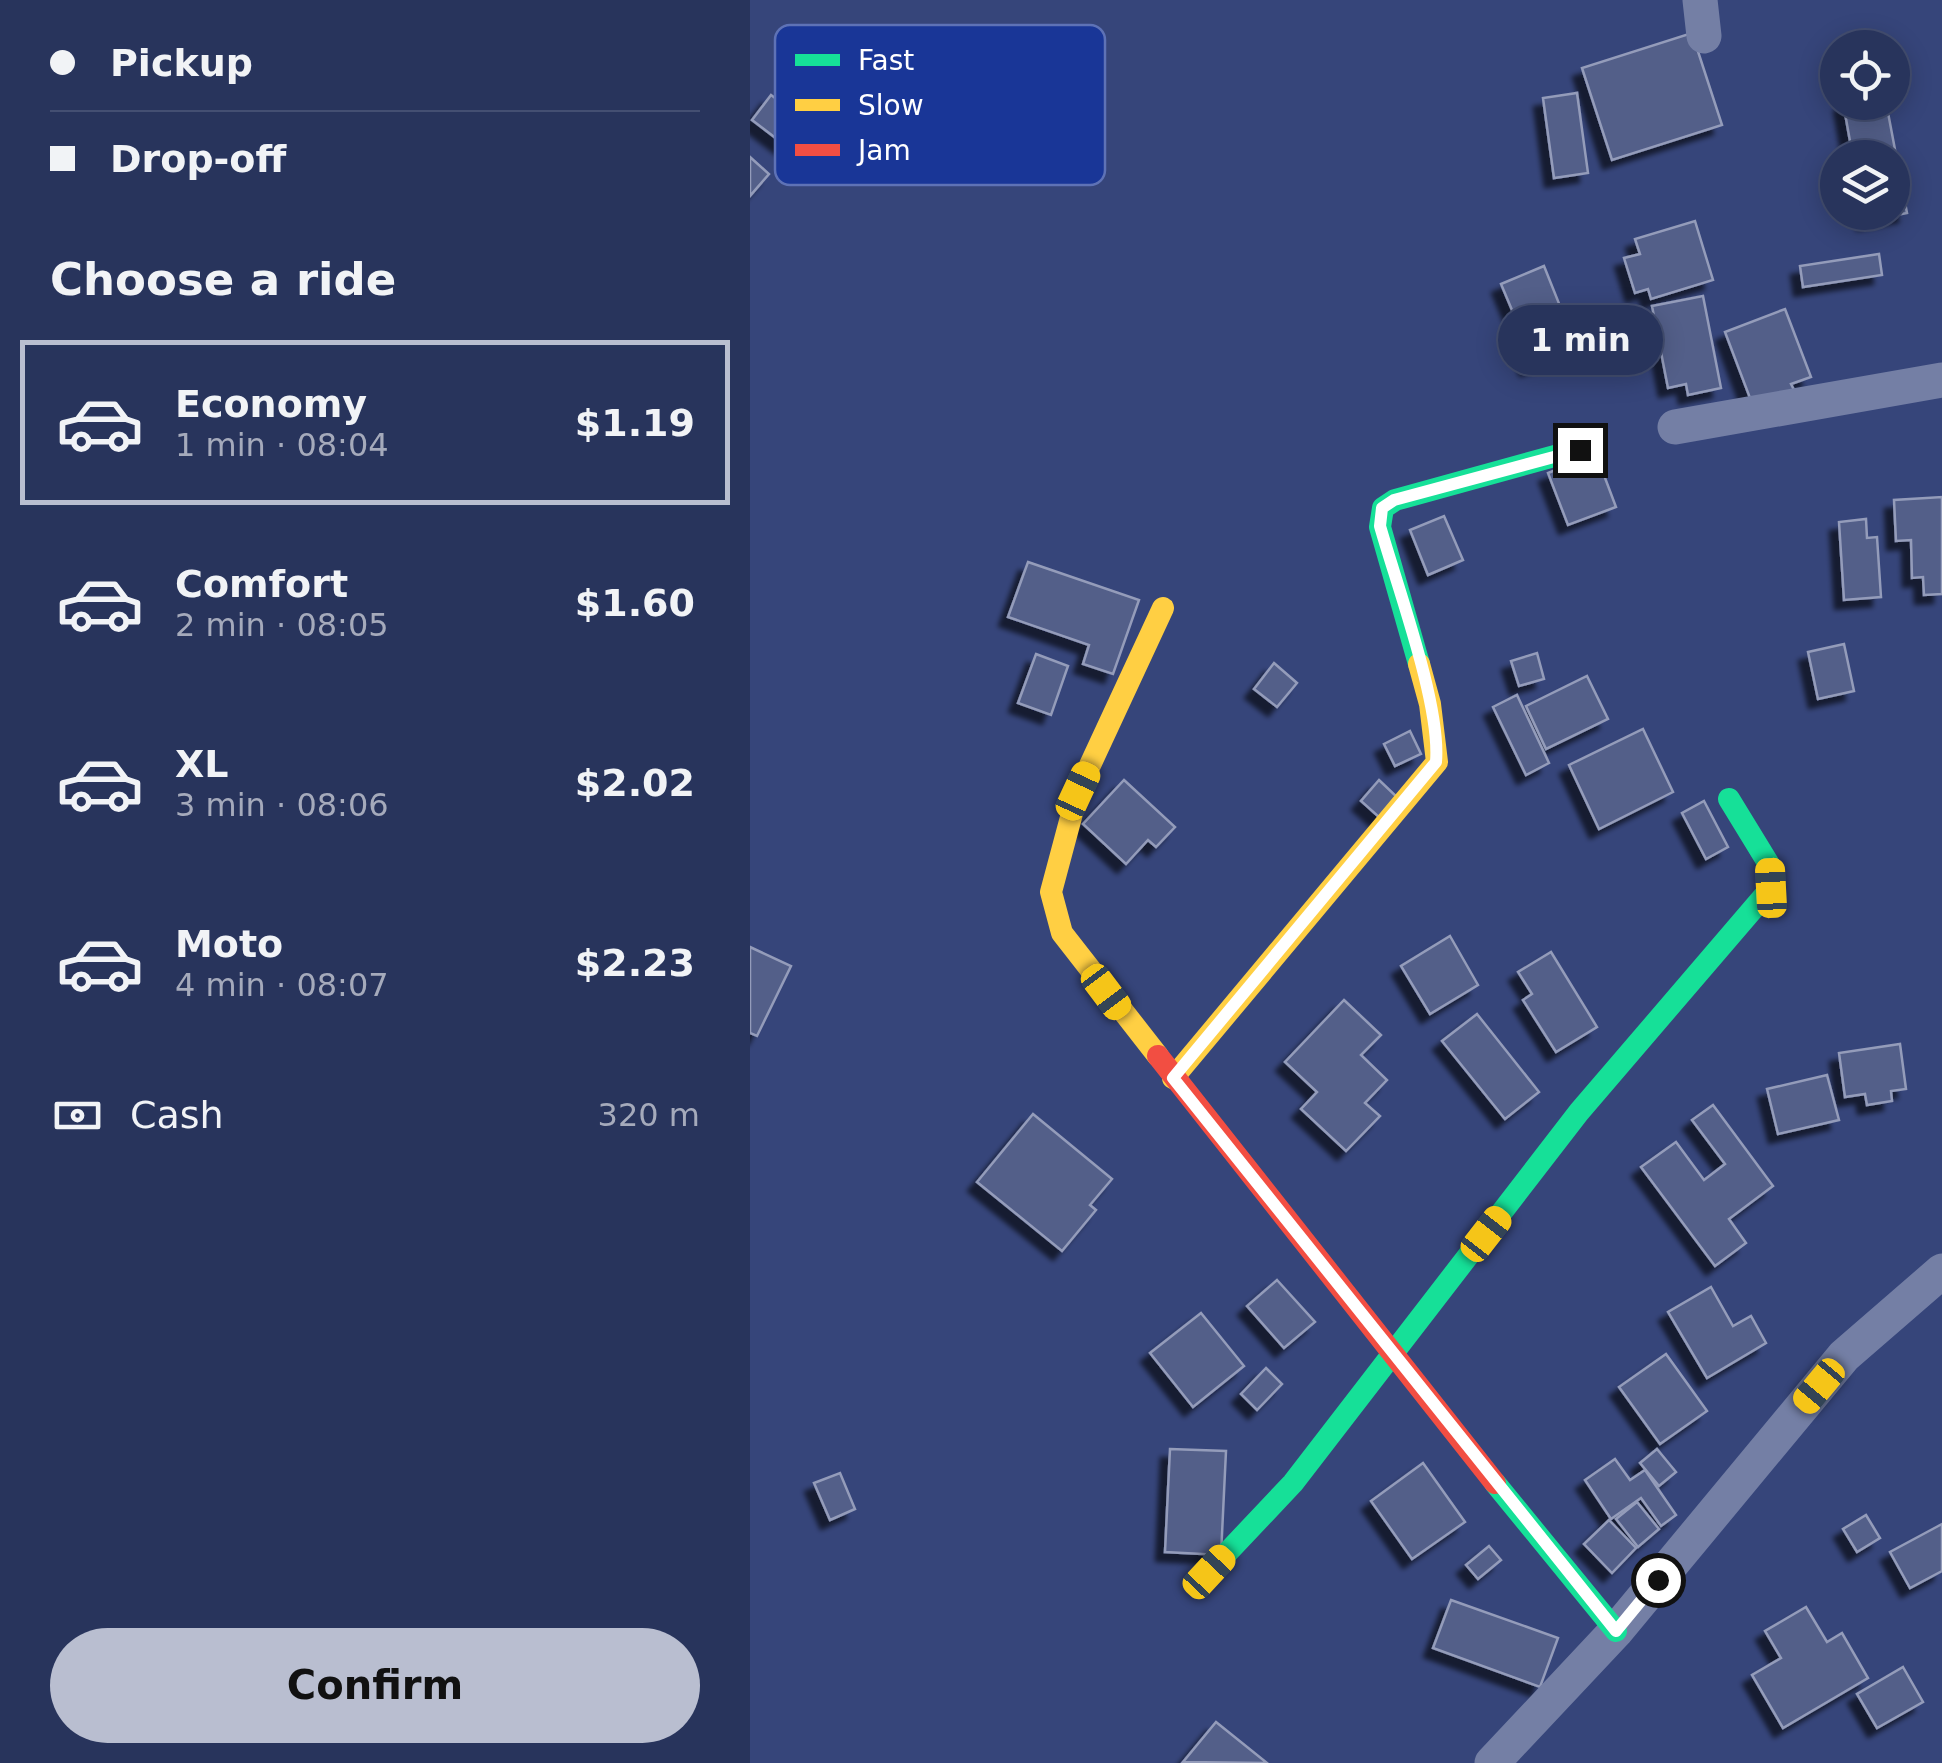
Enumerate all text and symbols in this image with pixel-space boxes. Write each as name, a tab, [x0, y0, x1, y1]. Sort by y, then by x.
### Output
legend	[775, 25, 1105, 185]
map controls	[1820, 30, 1910, 230]
button: locate	[1820, 30, 1910, 120]
text: Pickup	[110, 41, 253, 85]
text: Fast	[858, 44, 914, 77]
text: Slow	[858, 89, 924, 122]
text: Jam	[856, 134, 911, 167]
text: Drop-off	[110, 137, 286, 181]
button: layers	[1820, 140, 1910, 230]
text: Choose a ride	[50, 253, 396, 306]
callout: 1 min	[1498, 305, 1662, 375]
text: 1 min	[1530, 321, 1631, 359]
icon: car	[55, 378, 145, 468]
text: Economy	[175, 382, 367, 426]
text: $1.19	[575, 401, 695, 445]
text: 1 min · 08:04	[175, 426, 389, 464]
route end	[1558, 428, 1603, 473]
icon: car	[55, 558, 145, 648]
text: Comfort	[175, 562, 348, 606]
text: $1.60	[575, 581, 695, 625]
text: 2 min · 08:05	[175, 606, 389, 644]
icon: car	[55, 738, 145, 828]
text: XL	[175, 742, 229, 786]
car	[1052, 757, 1104, 825]
text: $2.02	[575, 761, 695, 805]
text: 3 min · 08:06	[175, 786, 389, 824]
car	[1754, 857, 1788, 919]
icon: car	[55, 918, 145, 1008]
text: Moto	[175, 922, 283, 966]
text: $2.23	[575, 941, 695, 985]
car	[1076, 959, 1136, 1025]
text: 4 min · 08:07	[175, 966, 389, 1004]
icon: cash	[50, 1088, 105, 1143]
text: Cash	[130, 1093, 224, 1137]
text: 320 m	[598, 1096, 700, 1134]
car	[1456, 1201, 1516, 1267]
car	[1788, 1353, 1850, 1419]
car	[1178, 1540, 1240, 1604]
route start	[1636, 1558, 1681, 1603]
button: Confirm	[50, 1628, 700, 1743]

